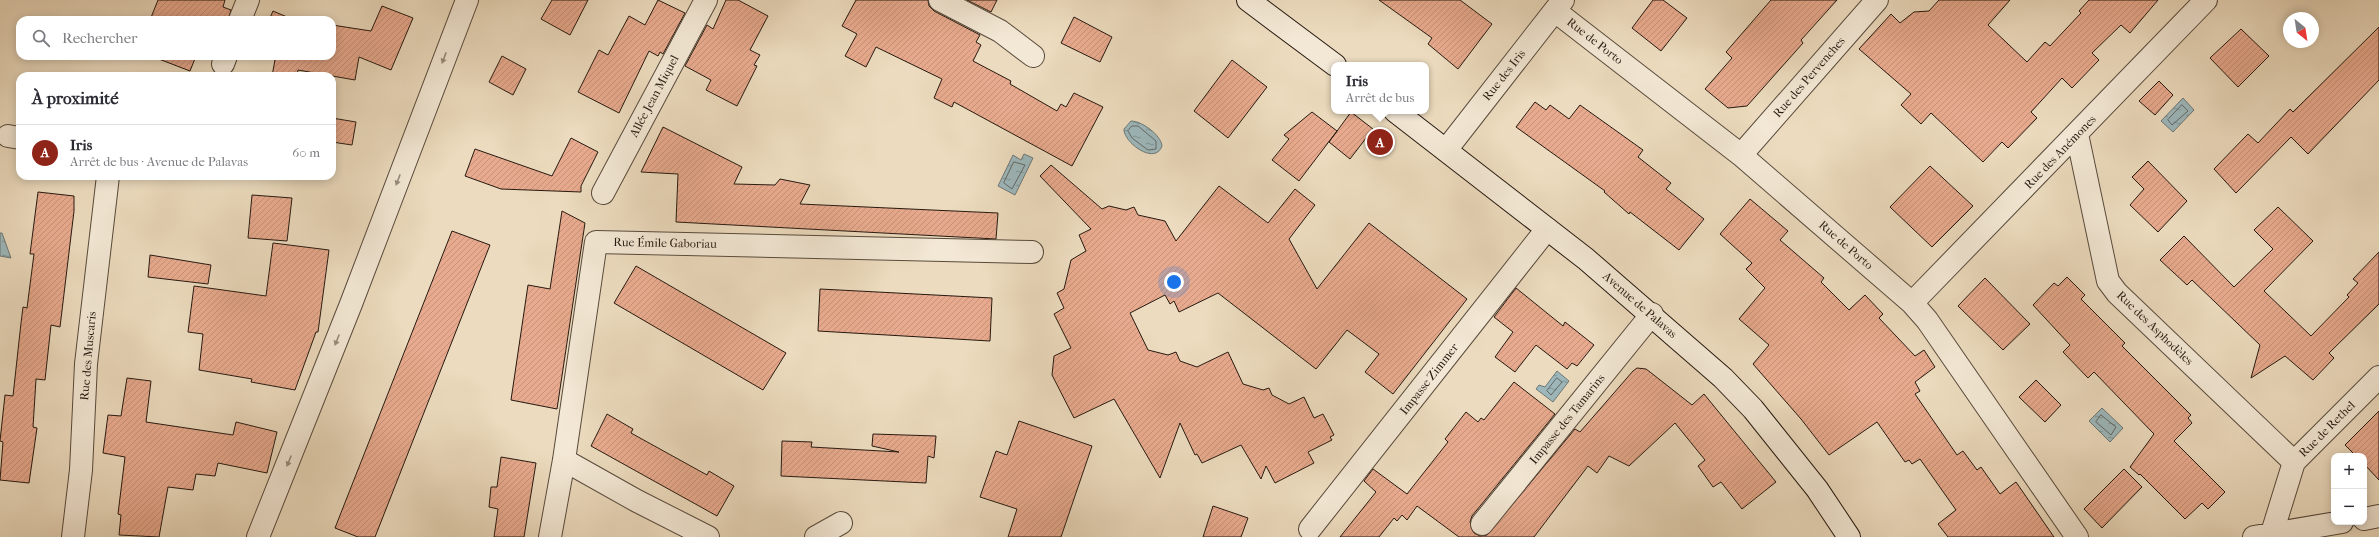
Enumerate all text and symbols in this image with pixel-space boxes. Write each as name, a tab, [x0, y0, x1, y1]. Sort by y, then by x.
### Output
north arrow	[2283, 12, 2319, 48]
street label: Rue de Porto	[1564, 15, 1626, 67]
search box	[16, 16, 336, 60]
icon: search	[30, 27, 52, 49]
text: Rechercher	[62, 29, 137, 47]
street label: Rue des Pervenches	[1770, 33, 1848, 120]
street label: Rue des Iris	[1480, 46, 1529, 103]
street label: Allée Jean Miquel	[626, 52, 682, 140]
one-way arrow	[440, 53, 446, 65]
popup	[1331, 62, 1429, 114]
text: Iris	[1346, 72, 1368, 90]
text: À proximité	[32, 88, 119, 108]
text: Arrêt de bus	[1346, 90, 1414, 105]
street label: Rue des Anémones	[2021, 112, 2099, 192]
pin: A	[1367, 127, 1393, 157]
text: Iris	[70, 136, 92, 154]
text: A	[41, 145, 49, 160]
text: 60 m	[292, 145, 320, 160]
text: Arrêt de bus · Avenue de Palavas	[70, 154, 248, 169]
one-way arrow	[394, 174, 400, 186]
street label: Rue de Porto	[1816, 218, 1876, 272]
street label: Rue Émile Gaboriau	[613, 234, 717, 251]
street label: Avenue de Palavas	[1599, 268, 1680, 341]
your location	[1164, 272, 1184, 292]
street label: Rue des Asphodèles	[2114, 288, 2196, 368]
street label: Rue des Muscaris	[77, 310, 99, 401]
one-way arrow	[333, 335, 339, 347]
street label: Impasse Zimmer	[1397, 340, 1462, 417]
street label: Impasse des Tamarins	[1526, 371, 1608, 467]
street label: Rue de Rethel	[2296, 398, 2358, 460]
map controls	[2331, 453, 2367, 525]
button: +	[2331, 453, 2367, 489]
one-way arrow	[285, 456, 291, 468]
button: −	[2331, 489, 2367, 525]

